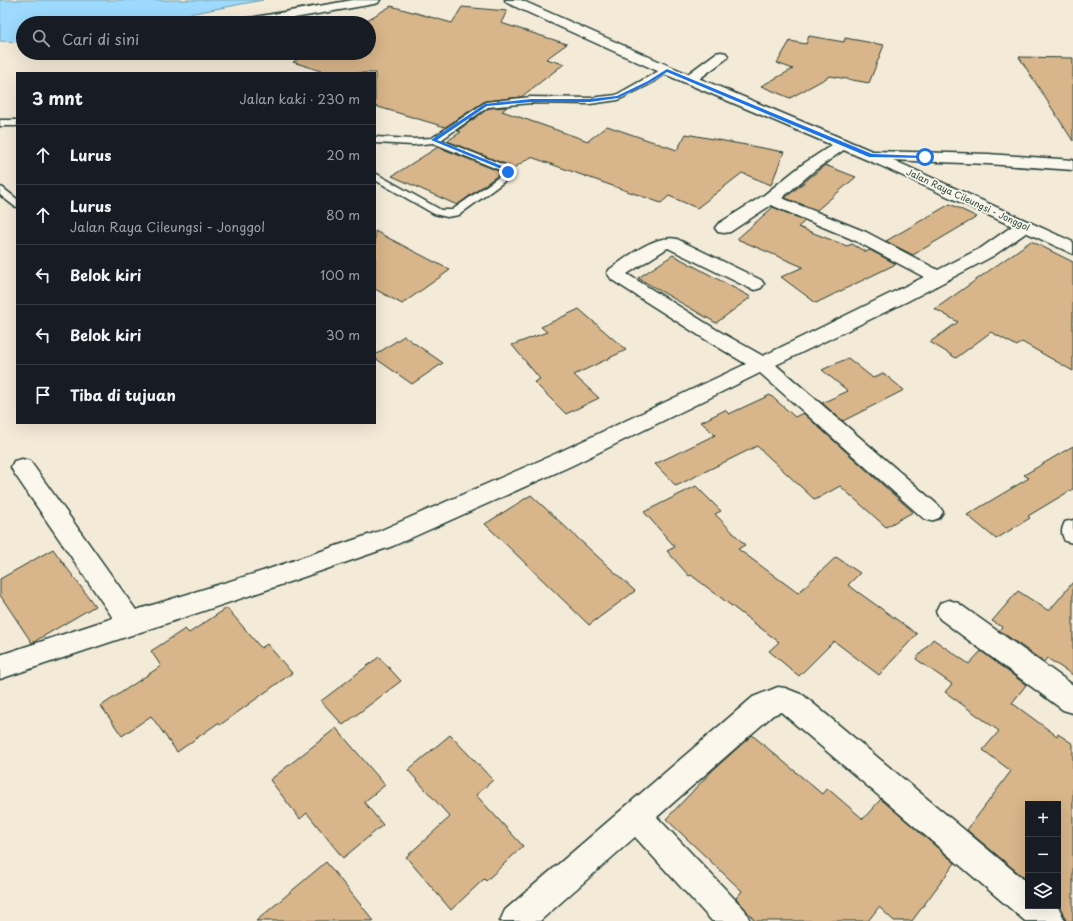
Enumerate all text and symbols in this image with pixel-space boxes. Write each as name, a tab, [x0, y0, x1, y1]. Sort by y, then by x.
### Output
search box	[16, 16, 376, 60]
icon: search	[30, 27, 52, 49]
text: Cari di sini	[62, 27, 139, 50]
text: 3 mnt	[32, 85, 83, 111]
text: Jalan kaki · 230 m	[240, 89, 360, 108]
text: Lurus	[70, 143, 111, 166]
icon: ahead	[32, 144, 54, 166]
text: 20 m	[326, 145, 360, 164]
route start	[916, 148, 934, 166]
route end	[499, 163, 517, 181]
street label: Jalan Raya Cileungsi - Jonggol	[904, 164, 1033, 234]
text: Lurus	[70, 194, 111, 217]
icon: ahead	[32, 204, 54, 226]
text: 80 m	[326, 205, 360, 224]
text: Jalan Raya Cileungsi - Jonggol	[70, 217, 265, 236]
text: Belok kiri	[70, 263, 141, 286]
icon: left	[32, 264, 54, 286]
text: 100 m	[320, 265, 360, 284]
text: Belok kiri	[70, 323, 141, 346]
icon: left	[32, 324, 54, 346]
text: 30 m	[326, 325, 360, 344]
text: Tiba di tujuan	[70, 383, 176, 406]
icon: arrive	[32, 384, 54, 406]
map controls	[1025, 801, 1061, 909]
button: +	[1025, 801, 1061, 837]
button: −	[1025, 837, 1061, 873]
button: layers	[1025, 873, 1061, 909]

